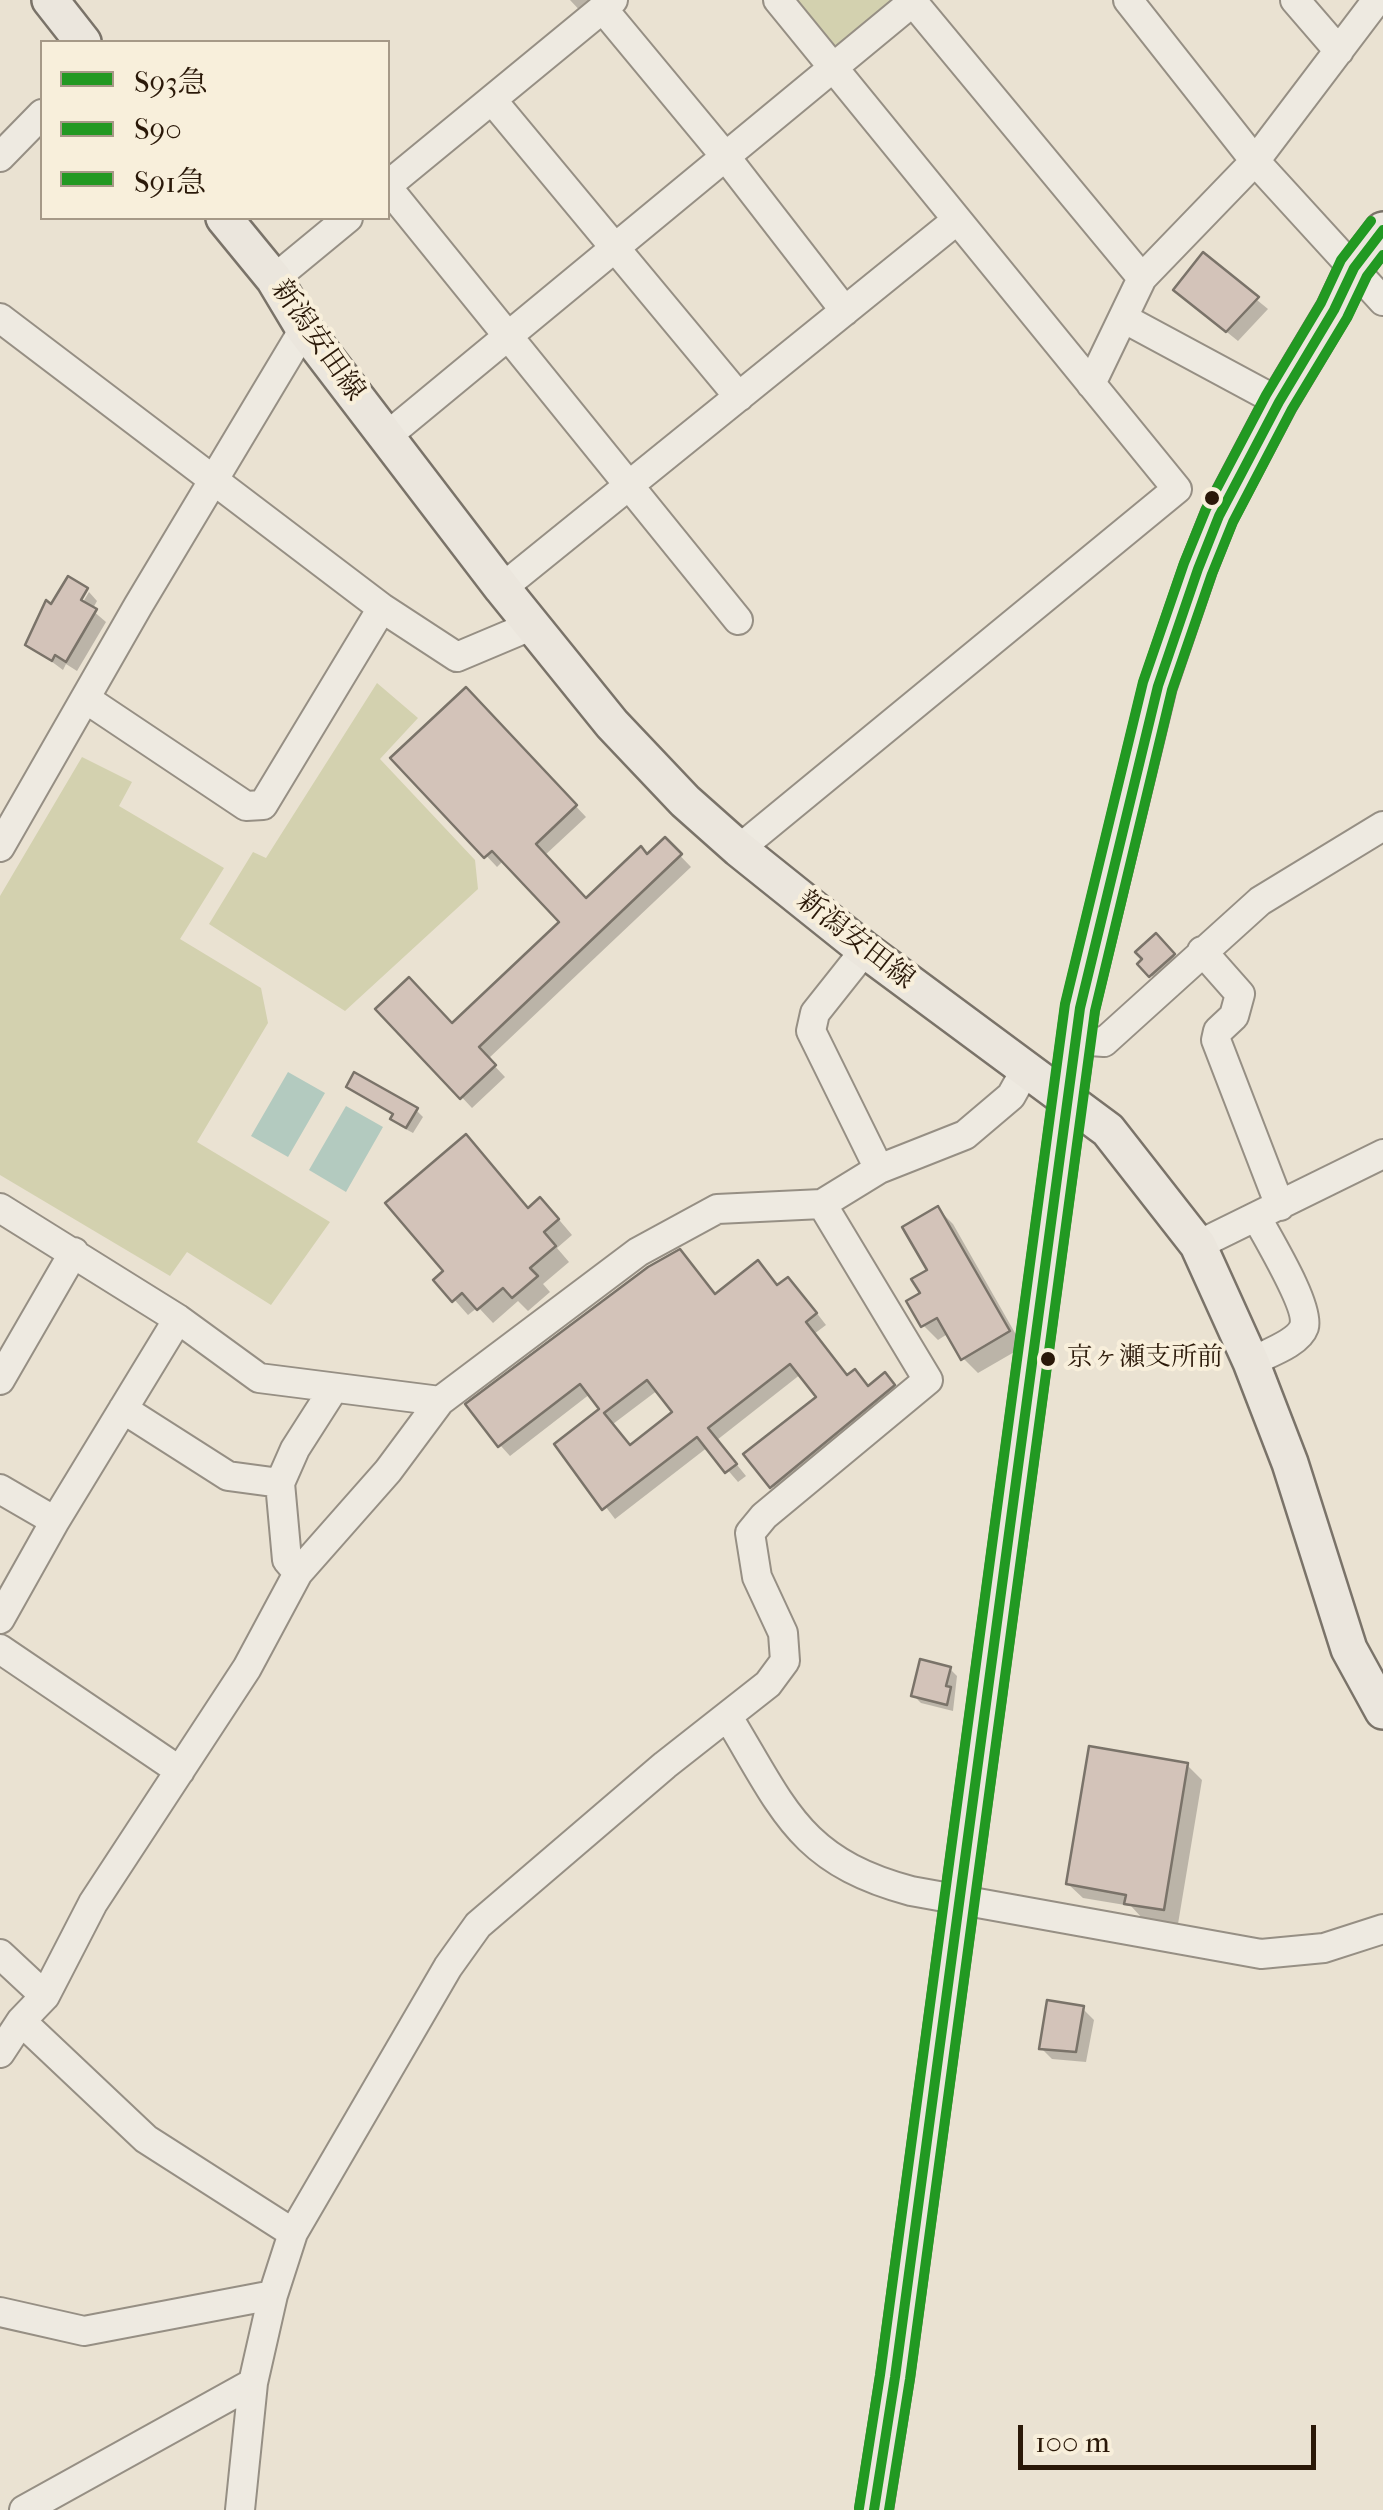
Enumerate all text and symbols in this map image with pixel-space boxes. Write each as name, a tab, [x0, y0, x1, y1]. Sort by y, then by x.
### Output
legend	[40, 40, 390, 220]
text: S93急	[134, 65, 208, 100]
text: S90	[134, 112, 182, 147]
text: S91急	[134, 165, 206, 200]
street label: 新潟安田線	[263, 274, 371, 408]
unlabelled marker	[1202, 488, 1222, 508]
street label: 新潟安田線	[789, 885, 921, 997]
place label: 京ヶ瀬支所前	[1067, 1343, 1223, 1375]
marker: 京ヶ瀬支所前	[1038, 1349, 1058, 1369]
scale bar	[1023, 2405, 1320, 2467]
text: 100 m	[1035, 2425, 1110, 2460]

